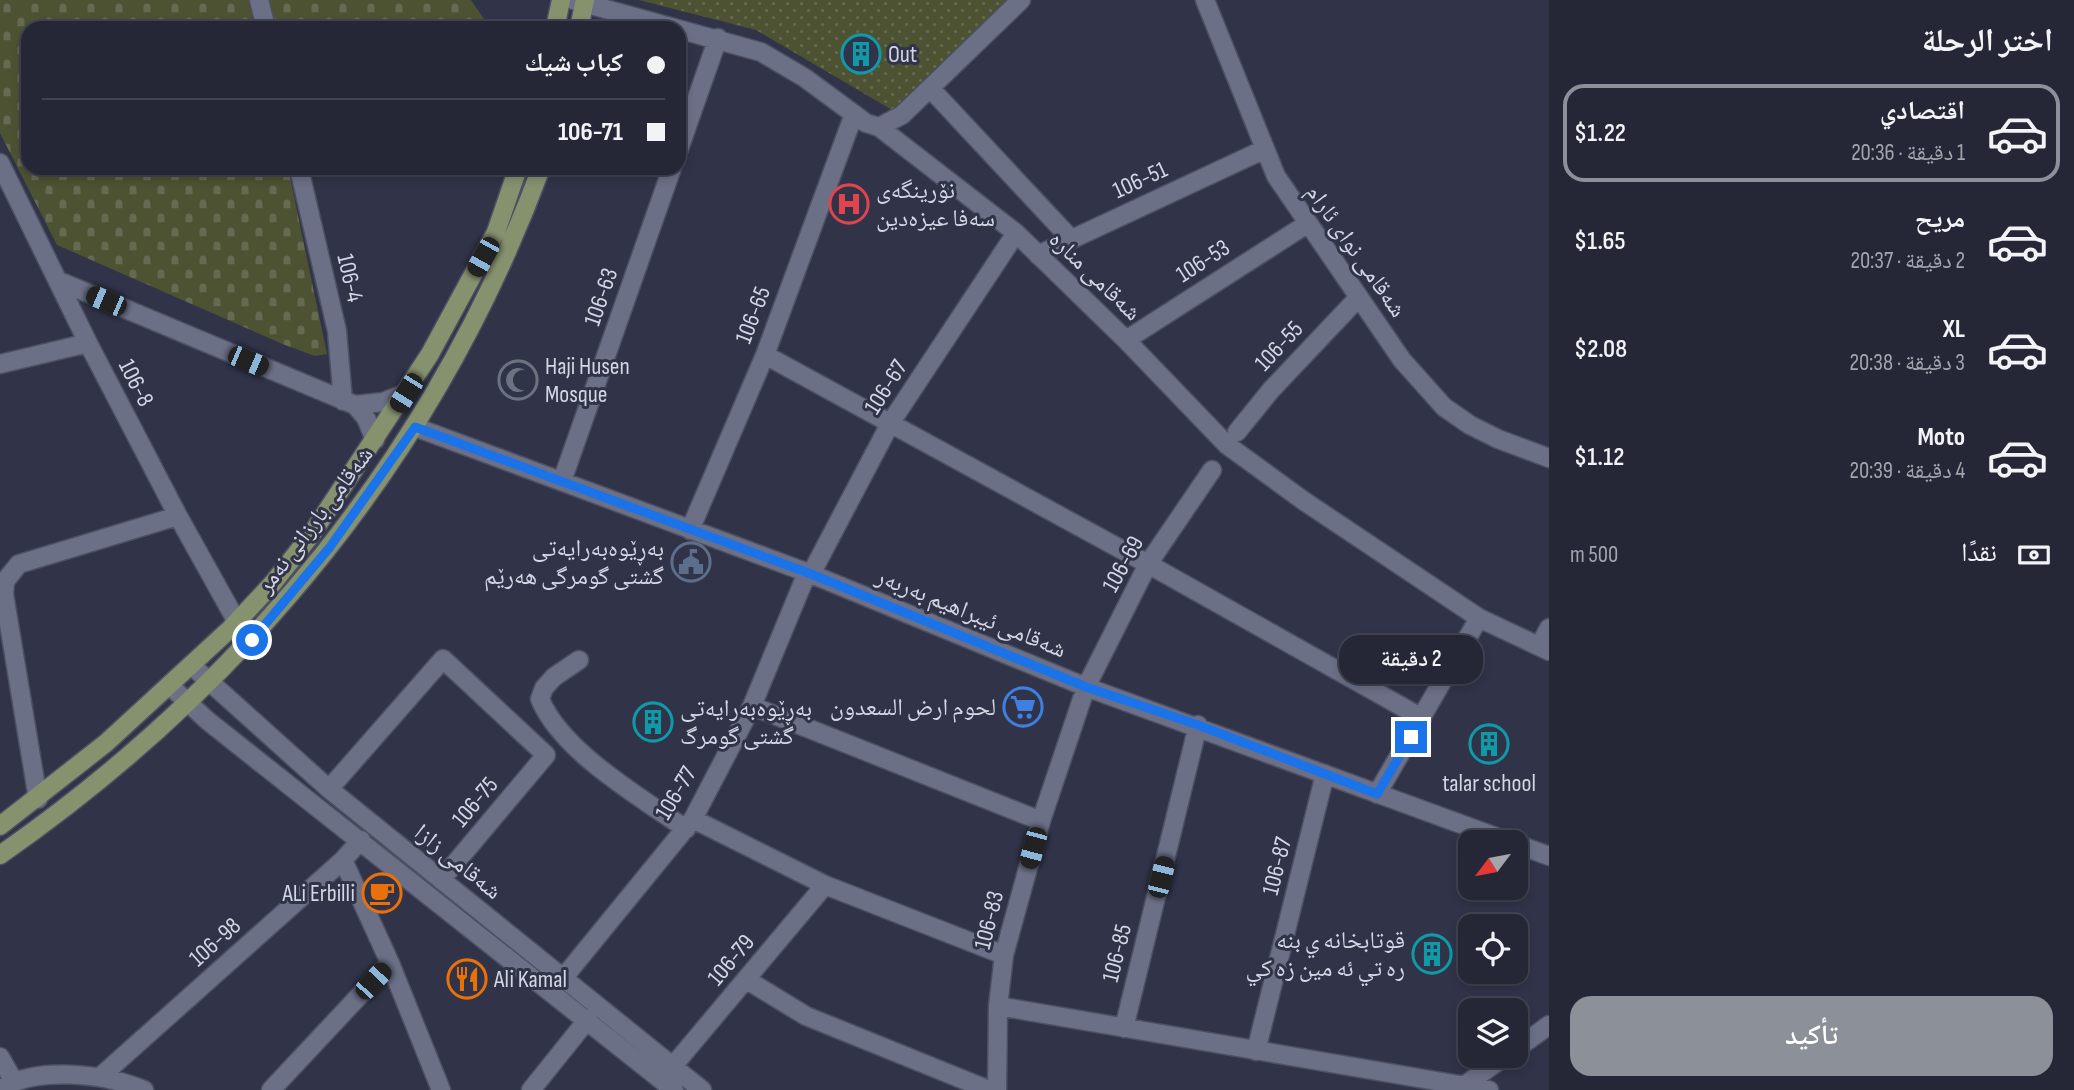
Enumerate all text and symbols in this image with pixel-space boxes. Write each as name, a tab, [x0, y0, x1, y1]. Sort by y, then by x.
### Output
text: اختر الرحلة	[1922, 22, 2053, 61]
building icon: Out	[840, 33, 882, 75]
place label: Out	[888, 40, 917, 69]
text: كباب شيك	[524, 48, 623, 79]
text: اقتصادي	[1880, 96, 1965, 127]
icon: car	[1986, 102, 2049, 165]
text: 106-71	[558, 117, 623, 148]
text: $1.22	[1574, 118, 1626, 149]
text: 1 دقيقة · 20:36	[1851, 139, 1965, 167]
street label: 106-51	[1108, 155, 1172, 205]
place label: نۆرینگەی سەفا عیزەدین	[876, 176, 995, 233]
street label: شەقامی نوای ئارام	[1299, 179, 1413, 324]
hospital icon: نۆرینگەی سەفا عیزەدین	[828, 183, 870, 225]
text: مريح	[1915, 204, 1965, 235]
icon: car	[1986, 210, 2049, 273]
street label: شەقامی منارە	[1043, 225, 1147, 327]
text: $1.65	[1574, 226, 1625, 257]
street label: 106-53	[1171, 233, 1235, 289]
car	[464, 234, 503, 280]
text: 2 دقيقة · 20:37	[1851, 247, 1965, 275]
street label: 106-4	[330, 251, 370, 305]
street label: 106-63	[578, 264, 624, 330]
street label: 106-65	[729, 282, 777, 348]
car	[83, 283, 130, 319]
text: XL	[1943, 314, 1965, 345]
street label: 106-55	[1249, 315, 1309, 377]
icon: car	[1986, 318, 2049, 381]
text: $2.08	[1574, 334, 1627, 365]
car	[225, 343, 272, 379]
text: 3 دقيقة · 20:38	[1850, 349, 1965, 377]
place label: Haji Husen Mosque	[545, 352, 630, 409]
street label: 106-67	[858, 354, 914, 420]
street label: 106-8	[112, 355, 160, 411]
mosque icon: Haji Husen Mosque	[497, 359, 539, 401]
car	[386, 370, 427, 416]
text: Moto	[1917, 422, 1965, 453]
icon: car	[1986, 426, 2049, 489]
street label: شەقامی بارزانی نەمر	[250, 441, 380, 600]
text: $1.12	[1574, 442, 1624, 473]
text: 4 دقيقة · 20:39	[1849, 457, 1965, 485]
street label: 106-69	[1096, 531, 1150, 597]
place label: بەڕێوەبەرایەتی گشتی گومرگی هەرێم	[484, 534, 664, 592]
icon: cash	[2015, 536, 2053, 574]
text: نقدًا	[1961, 538, 1997, 569]
public building icon: بەڕێوەبەرایەتی گشتی گومرگی هەرێم	[670, 541, 712, 583]
text: 500 m	[1570, 541, 1618, 569]
street label: شەقامی ئیبراهیم بەربەر	[870, 561, 1070, 665]
route start	[236, 624, 268, 656]
callout: 2 دقيقة	[1339, 636, 1483, 684]
text: 2 دقيقة	[1380, 645, 1442, 673]
supermarket icon: لحوم ارض السعدون	[1002, 686, 1044, 728]
place label: لحوم ارض السعدون	[830, 693, 996, 723]
place label: بەڕێوەبەرایەتی گشتی گومرگ	[680, 694, 812, 751]
building icon: بەڕێوەبەرایەتی گشتی گومرگ	[632, 701, 674, 743]
route end	[1395, 721, 1427, 753]
building icon: talar school	[1468, 723, 1510, 765]
street label: 106-77	[649, 761, 703, 825]
place label: talar school	[1442, 769, 1536, 798]
street label: 106-75	[446, 771, 504, 833]
street label: شەقامی زازا	[408, 818, 508, 906]
car	[1018, 825, 1049, 871]
north arrow	[1458, 830, 1528, 900]
map controls	[1458, 830, 1528, 1068]
street label: 106-87	[1256, 834, 1298, 898]
car	[1146, 854, 1177, 900]
cafe icon: ALi Erbilli	[361, 872, 403, 914]
place label: ALi Erbilli	[281, 879, 355, 908]
street label: 106-83	[968, 888, 1010, 952]
street label: 106-98	[183, 911, 247, 973]
button: locate	[1458, 914, 1528, 984]
street label: 106-85	[1096, 921, 1138, 985]
place label: قوتابخانه ي بنه ره تي ئه مين زه كي	[1246, 926, 1405, 987]
street label: 106-79	[701, 929, 761, 991]
building icon: قوتابخانه ي بنه ره تي ئه مين زه كي	[1411, 933, 1453, 975]
car	[351, 958, 396, 1004]
restaurant icon: Ali Kamal	[446, 958, 488, 1000]
place label: Ali Kamal	[493, 965, 567, 994]
button: تأكيد	[1570, 996, 2053, 1076]
button: layers	[1458, 998, 1528, 1068]

